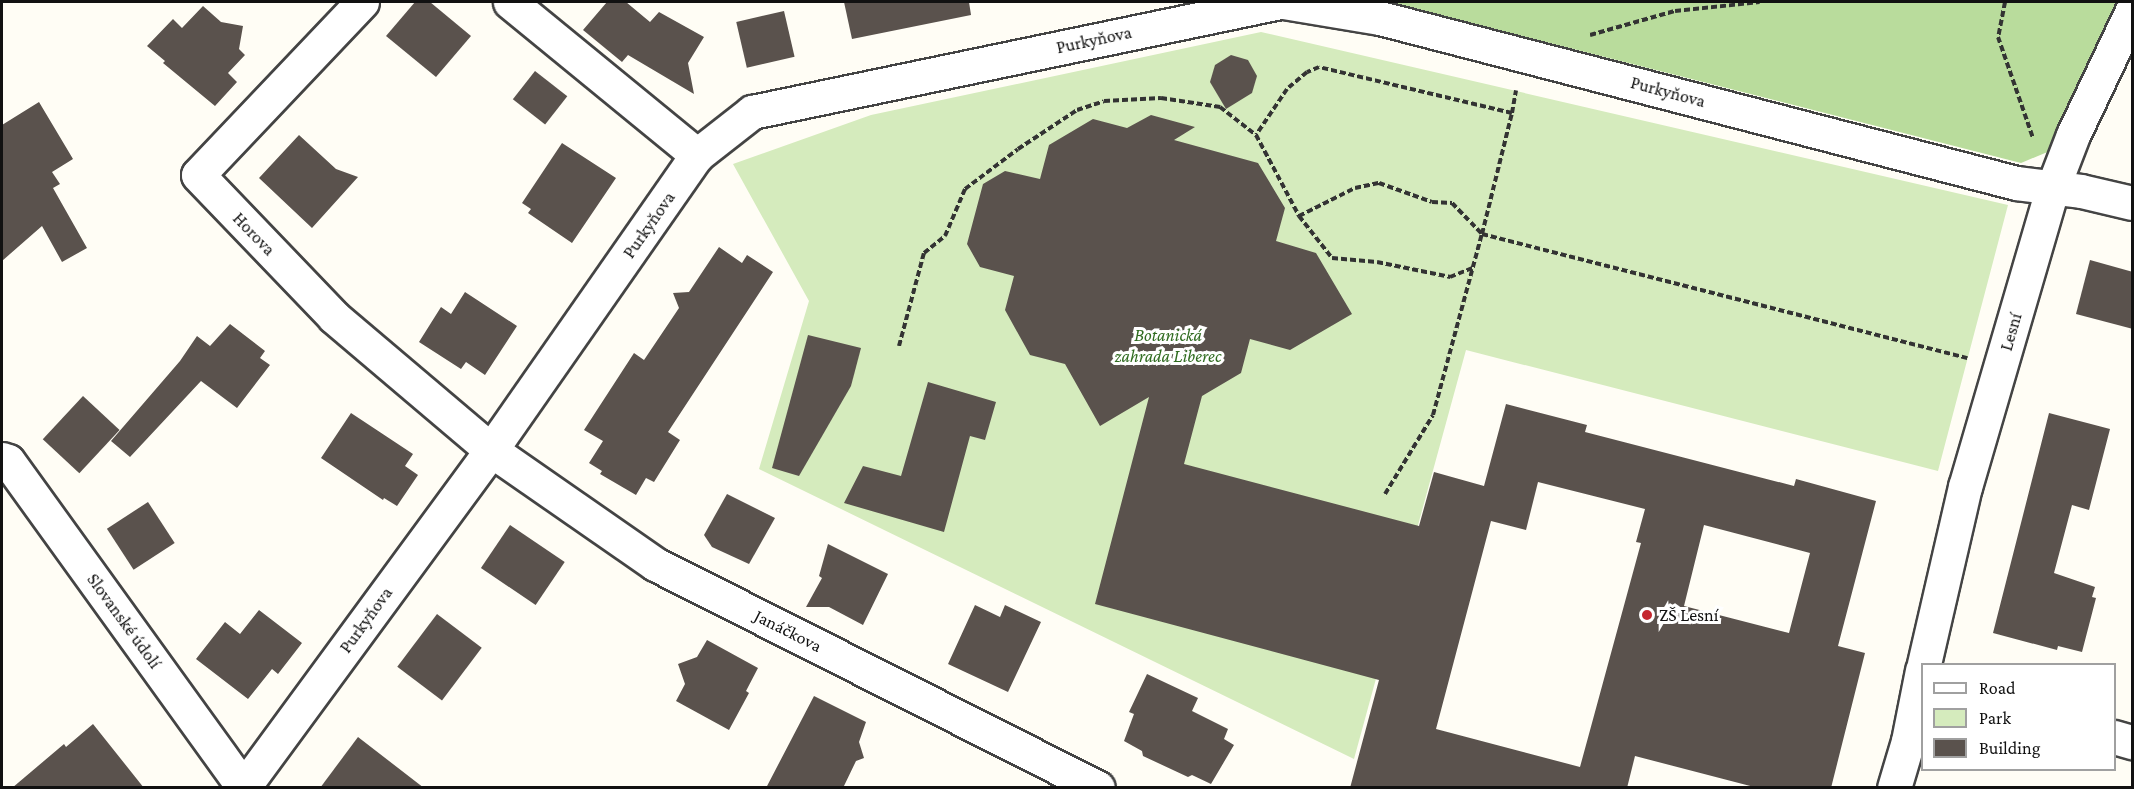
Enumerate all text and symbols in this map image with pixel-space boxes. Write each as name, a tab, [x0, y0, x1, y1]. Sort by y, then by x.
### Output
street label: Purkyňova	[1054, 21, 1134, 59]
street label: Purkyňova	[1628, 72, 1708, 112]
street label: Purkyňova	[618, 187, 680, 263]
street label: Horova	[228, 208, 280, 260]
street label: Lesní	[1995, 311, 2027, 353]
park label: Botanická zahrada Liberec	[1115, 325, 1221, 368]
street label: Slovanské údolí	[82, 569, 166, 673]
street label: Purkyňova	[335, 583, 397, 657]
place label: ZŠ Lesní	[1659, 604, 1719, 626]
street label: Janáčkova	[751, 605, 825, 657]
marker: ZŠ Lesní	[1640, 608, 1654, 622]
legend	[1921, 663, 2116, 771]
text: Road	[1979, 678, 2016, 698]
text: Park	[1979, 708, 2011, 728]
text: Building	[1979, 738, 2040, 758]

